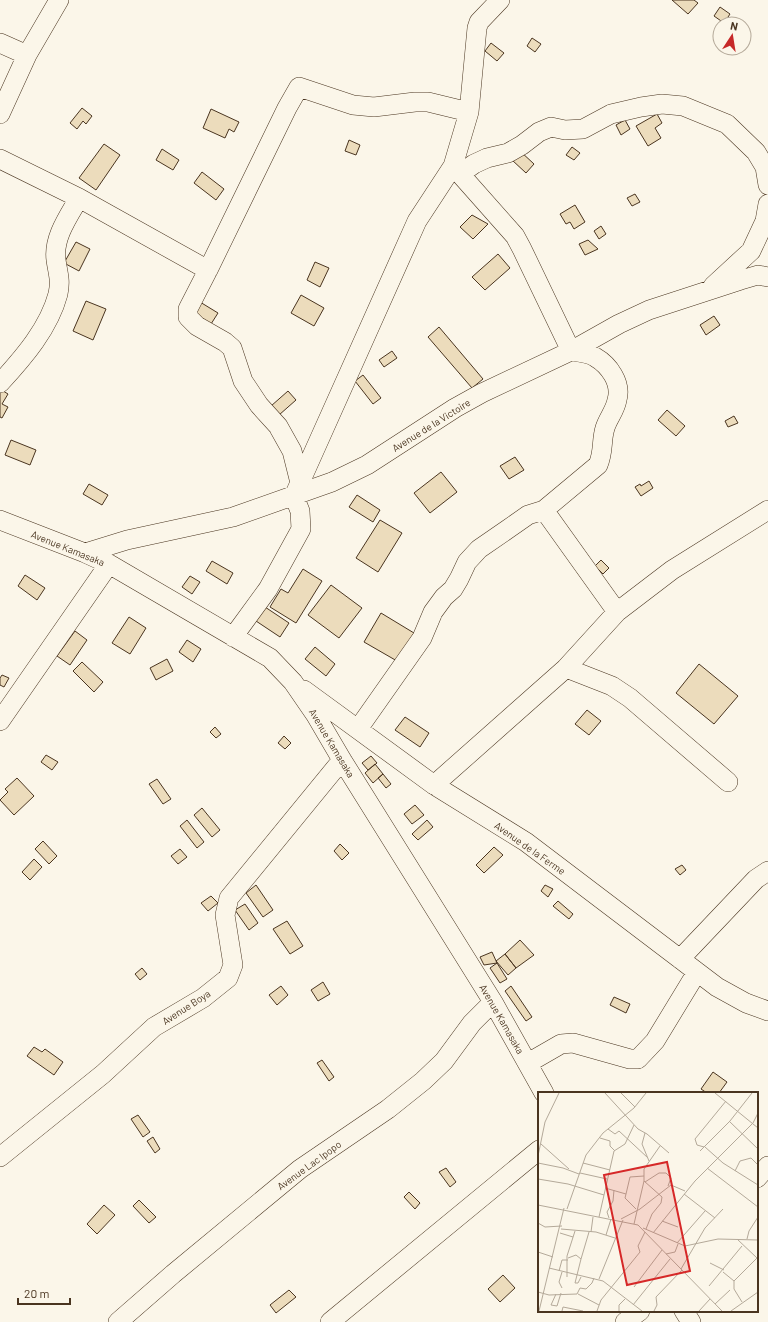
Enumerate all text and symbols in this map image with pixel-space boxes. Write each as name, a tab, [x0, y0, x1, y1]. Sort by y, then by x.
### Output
north arrow	[712, 16, 752, 56]
text: N	[729, 19, 739, 33]
street label: Avenue de la Victoire	[390, 396, 472, 454]
street label: Avenue Kamasaka	[29, 528, 107, 568]
street label: Avenue Kamasaka	[307, 706, 357, 780]
street label: Avenue de la Ferme	[492, 819, 568, 877]
street label: Avenue Kamasaka	[477, 982, 527, 1056]
street label: Avenue Boya	[160, 987, 212, 1027]
inset map	[538, 1092, 758, 1312]
street label: Avenue Lac Ipopo	[275, 1138, 343, 1192]
scale bar	[18, 1280, 70, 1306]
text: 20 m	[24, 1286, 50, 1300]

